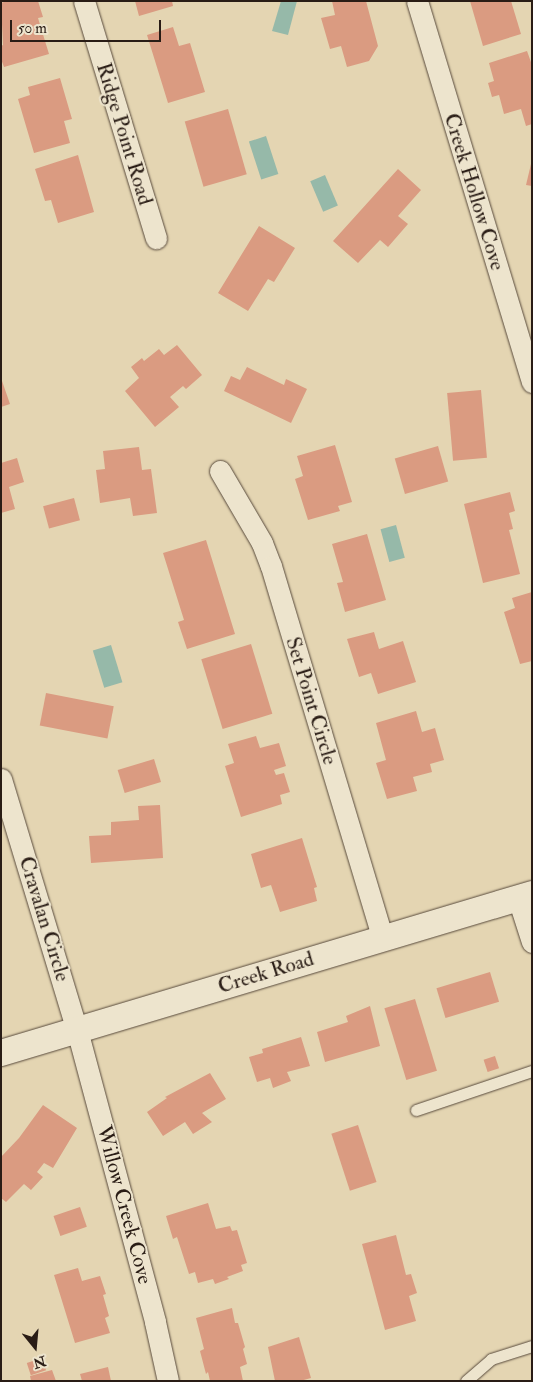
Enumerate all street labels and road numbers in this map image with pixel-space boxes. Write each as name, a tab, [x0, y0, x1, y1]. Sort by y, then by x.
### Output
street label: Ridge Point Road	[90, 60, 158, 208]
street label: Creek Hollow Cove	[438, 110, 510, 274]
street label: Set Point Circle	[280, 634, 342, 768]
street label: Cravalan Circle	[13, 854, 75, 984]
street label: Creek Road	[215, 946, 317, 1000]
street label: Willow Creek Cove	[91, 1123, 157, 1287]

